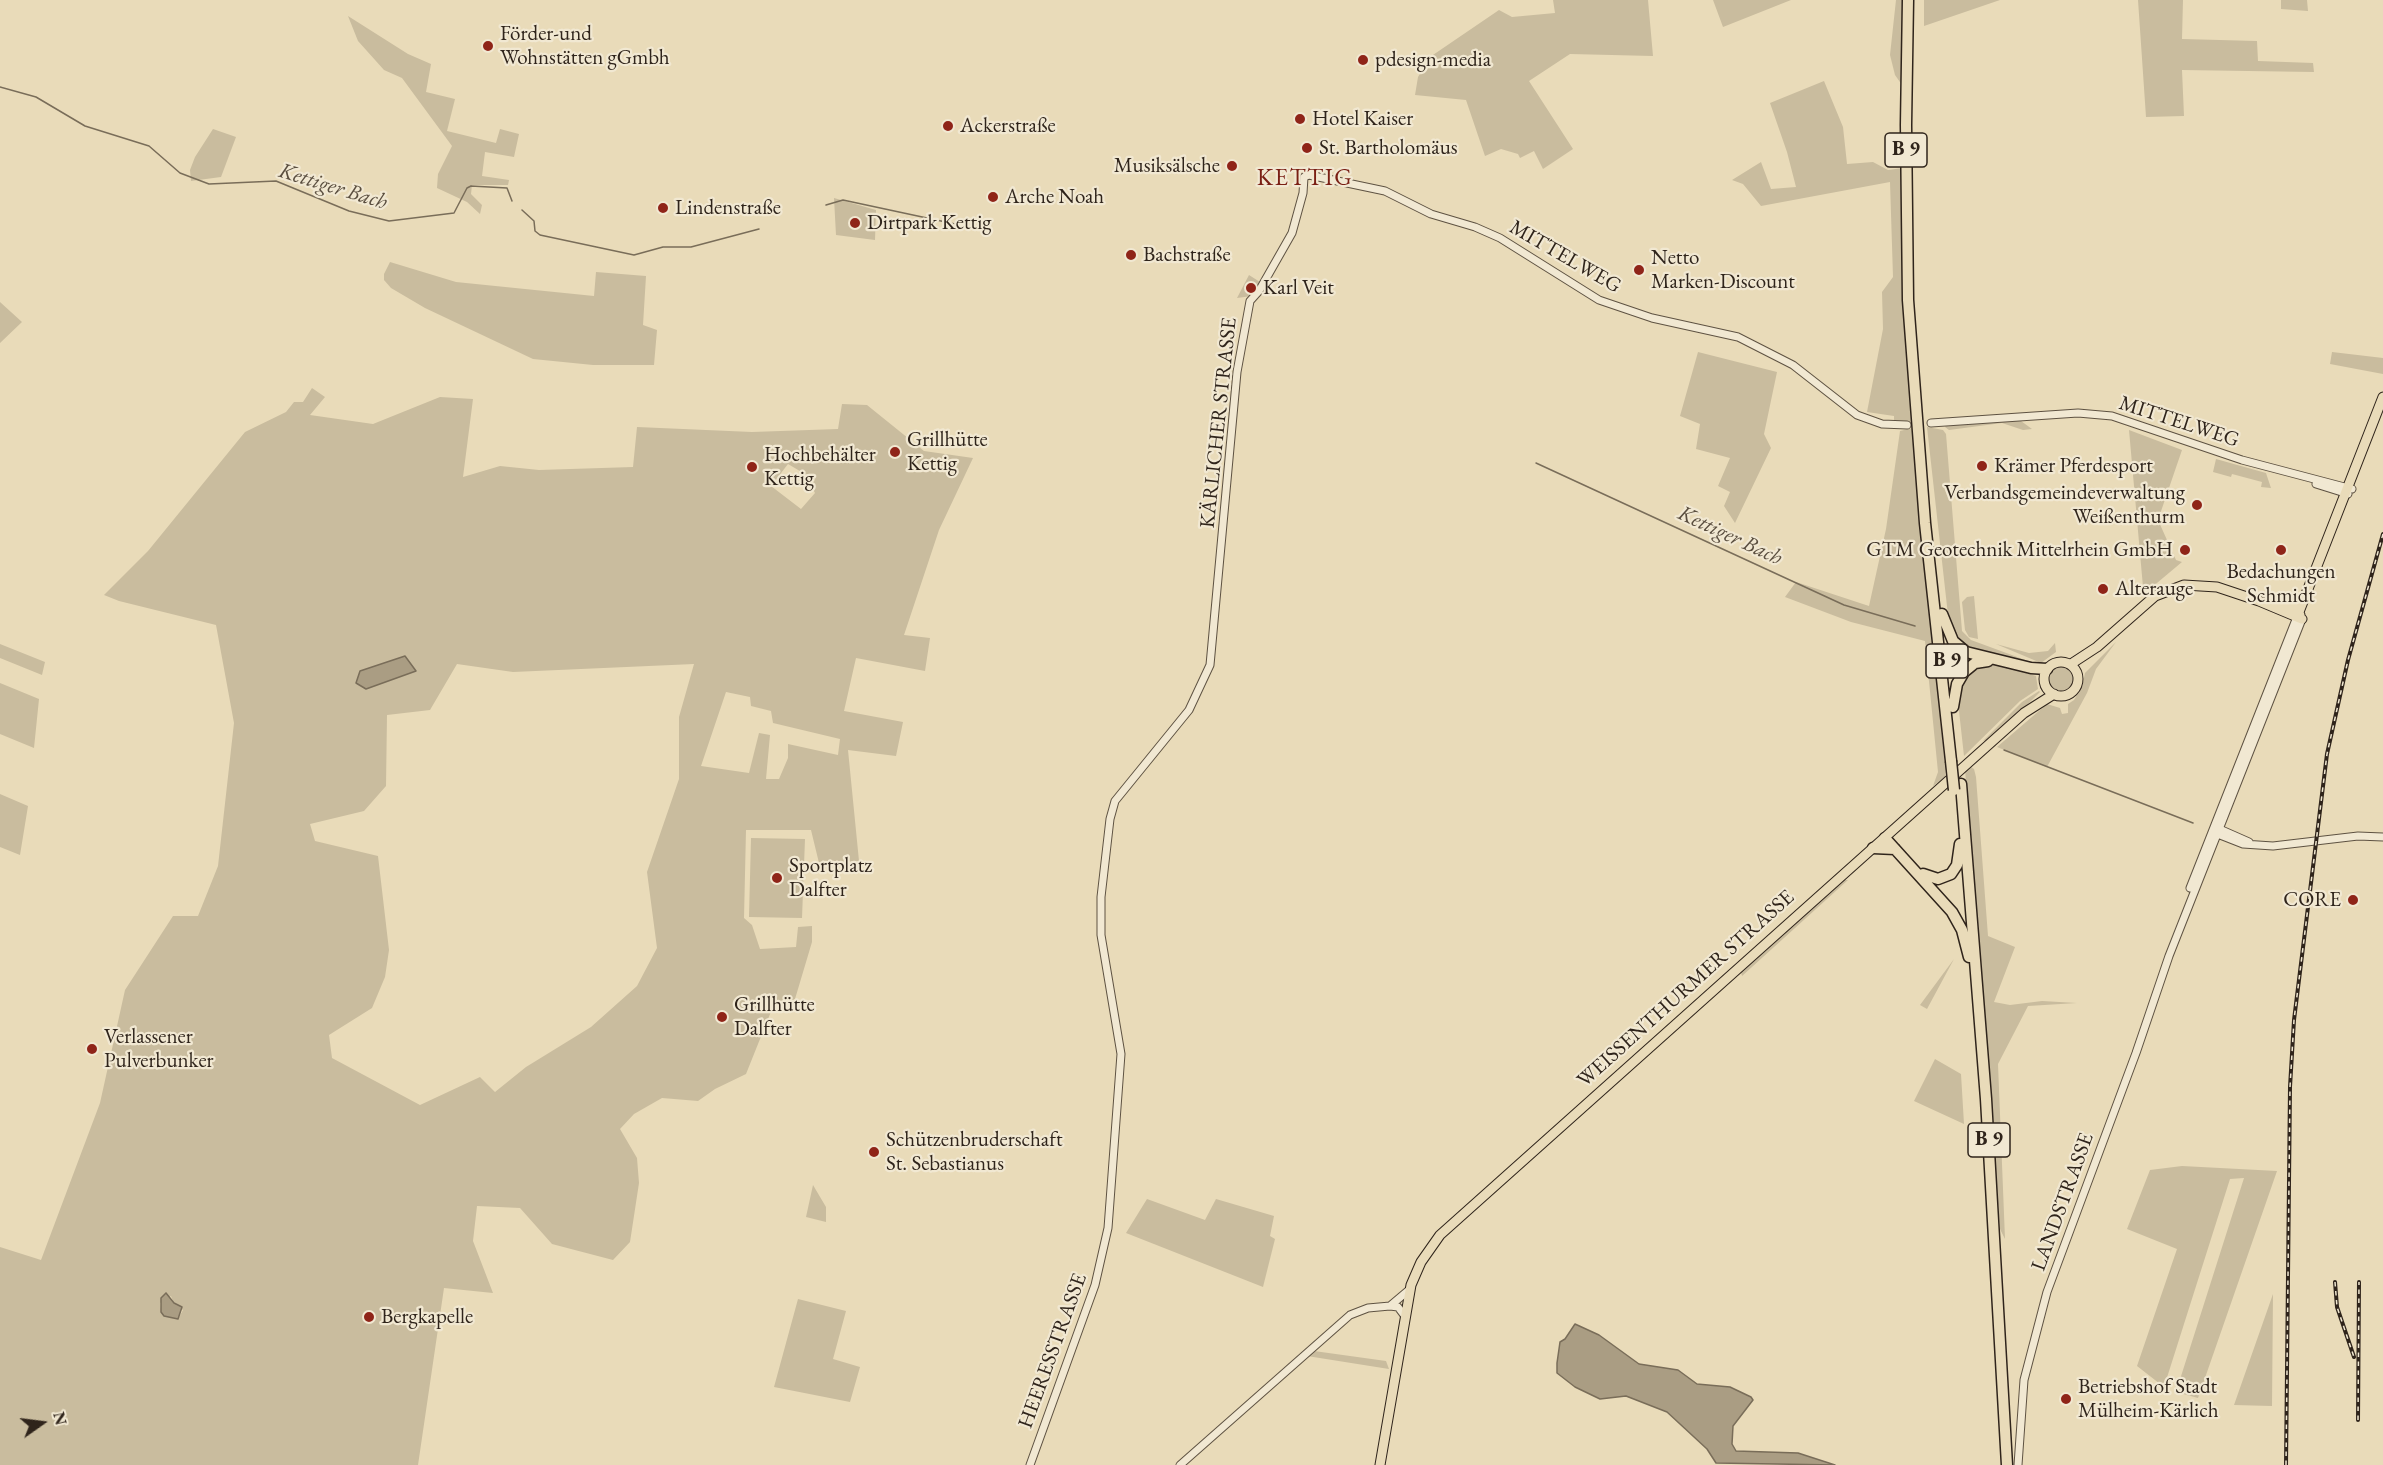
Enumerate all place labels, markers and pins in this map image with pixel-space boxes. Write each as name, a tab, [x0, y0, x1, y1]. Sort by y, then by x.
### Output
place label: Förder-und Wohnstätten gGmbh	[500, 21, 670, 71]
marker: Förder-und Wohnstätten gGmbh	[481, 39, 495, 53]
place label: pdesign-media	[1375, 47, 1491, 73]
marker: pdesign-media	[1356, 53, 1370, 67]
place label: Hotel Kaiser	[1312, 106, 1413, 132]
marker: Hotel Kaiser	[1293, 112, 1307, 126]
place label: Ackerstraße	[960, 113, 1056, 139]
marker: Ackerstraße	[941, 119, 955, 133]
place label: St. Bartholomäus	[1319, 135, 1458, 161]
marker: St. Bartholomäus	[1300, 141, 1314, 155]
place label: Musiksälsche	[1114, 153, 1220, 179]
marker: Musiksälsche	[1225, 159, 1239, 173]
place label: Arche Noah	[1005, 184, 1104, 210]
marker: Arche Noah	[986, 190, 1000, 204]
place label: Lindenstraße	[675, 195, 781, 221]
marker: Lindenstraße	[656, 201, 670, 215]
place label: Dirtpark Kettig	[867, 210, 991, 236]
marker: Dirtpark Kettig	[848, 216, 862, 230]
place label: Bachstraße	[1143, 242, 1231, 268]
place label: Netto Marken-Discount	[1651, 245, 1795, 295]
marker: Bachstraße	[1124, 248, 1138, 262]
marker: Netto Marken-Discount	[1632, 263, 1646, 277]
place label: Karl Veit	[1263, 275, 1334, 301]
marker: Karl Veit	[1244, 281, 1258, 295]
place label: Grillhütte Kettig	[907, 427, 988, 477]
place label: Hochbehälter Kettig	[764, 442, 876, 492]
marker: Grillhütte Kettig	[888, 445, 902, 459]
place label: Krämer Pferdesport	[1994, 453, 2153, 479]
marker: Krämer Pferdesport	[1975, 459, 1989, 473]
marker: Hochbehälter Kettig	[745, 460, 759, 474]
place label: Verbandsgemeindeverwaltung Weißenthurm	[1944, 480, 2185, 530]
marker: Verbandsgemeindeverwaltung Weißenthurm	[2190, 498, 2204, 512]
place label: GTM Geotechnik Mittelrhein GmbH	[1866, 537, 2173, 563]
marker: GTM Geotechnik Mittelrhein GmbH	[2178, 543, 2192, 557]
marker: Bedachungen Schmidt	[2274, 543, 2288, 557]
place label: Bedachungen Schmidt	[2226, 559, 2336, 609]
place label: Alterauge	[2115, 576, 2193, 602]
marker: Alterauge	[2096, 582, 2110, 596]
place label: Sportplatz Dalfter	[789, 853, 872, 903]
marker: Sportplatz Dalfter	[770, 871, 784, 885]
place label: CORE	[2283, 887, 2341, 913]
marker: CORE	[2346, 893, 2360, 907]
place label: Grillhütte Dalfter	[734, 992, 815, 1042]
marker: Grillhütte Dalfter	[715, 1010, 729, 1024]
place label: Verlassener Pulverbunker	[104, 1024, 214, 1074]
marker: Verlassener Pulverbunker	[85, 1042, 99, 1056]
place label: Schützenbruderschaft St. Sebastianus	[886, 1127, 1063, 1177]
marker: Schützenbruderschaft St. Sebastianus	[867, 1145, 881, 1159]
place label: Bergkapelle	[381, 1304, 473, 1330]
marker: Bergkapelle	[362, 1310, 376, 1324]
place label: Betriebshof Stadt Mülheim-Kärlich	[2078, 1374, 2219, 1424]
marker: Betriebshof Stadt Mülheim-Kärlich	[2059, 1392, 2073, 1406]

